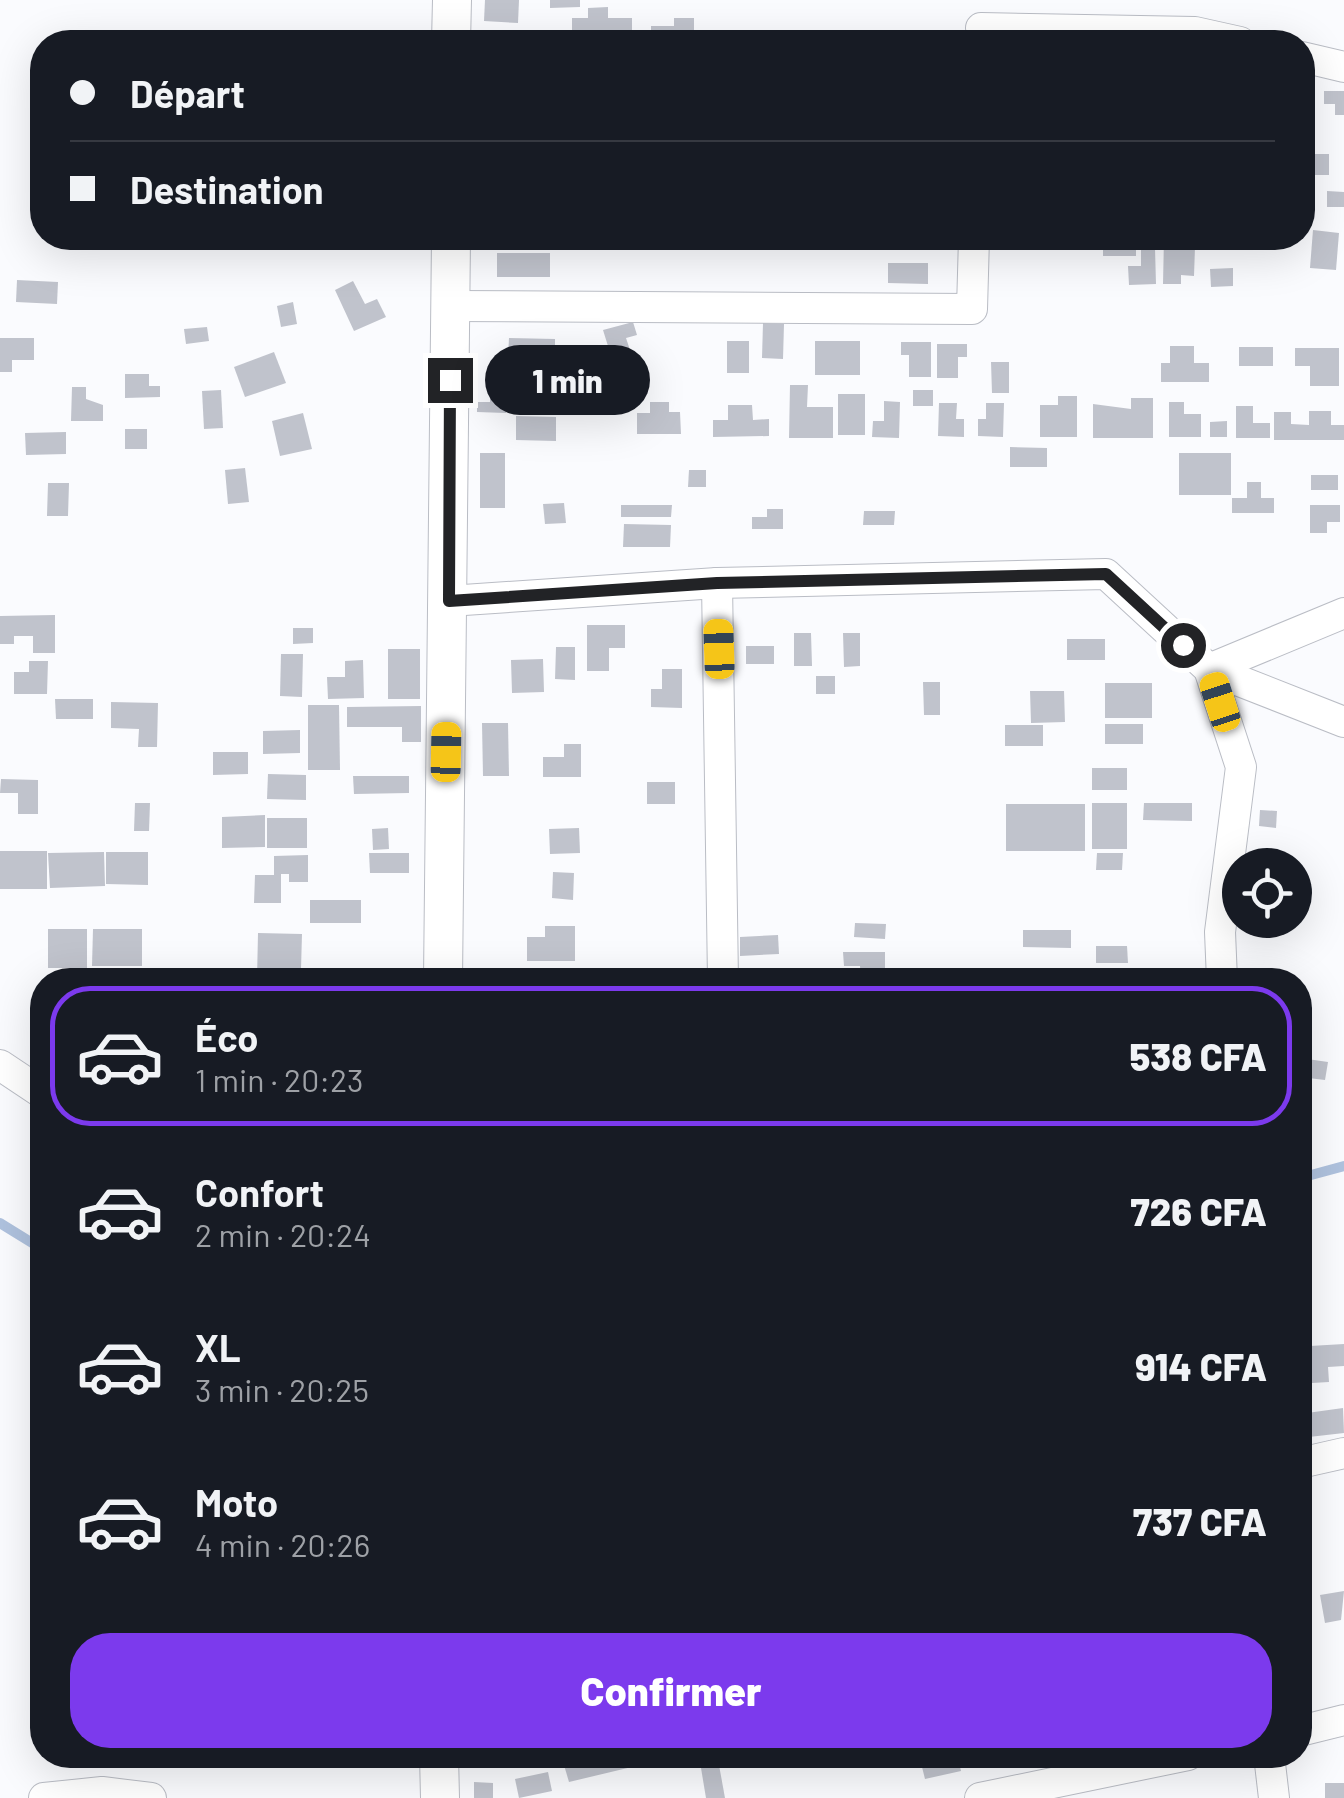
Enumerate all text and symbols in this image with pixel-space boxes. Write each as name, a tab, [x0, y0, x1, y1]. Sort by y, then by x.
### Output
text: Départ	[130, 70, 245, 116]
text: Destination	[130, 166, 324, 212]
callout: 1 min	[485, 345, 650, 415]
route end	[428, 358, 473, 403]
text: 1 min	[532, 361, 603, 399]
car	[703, 618, 735, 680]
route start	[1161, 623, 1206, 668]
car	[1196, 669, 1244, 735]
car	[430, 722, 462, 782]
map controls	[1222, 848, 1312, 938]
button: locate	[1222, 848, 1312, 938]
icon: car	[75, 1011, 165, 1101]
text: Éco	[195, 1014, 259, 1060]
text: 538 CFA	[1130, 1033, 1267, 1079]
text: 1 min · 20:23	[195, 1060, 364, 1098]
icon: car	[75, 1166, 165, 1256]
text: Confort	[195, 1169, 324, 1215]
text: 726 CFA	[1131, 1188, 1267, 1234]
text: 2 min · 20:24	[195, 1215, 371, 1253]
icon: car	[75, 1321, 165, 1411]
text: XL	[195, 1324, 241, 1370]
text: 914 CFA	[1135, 1343, 1267, 1389]
text: 3 min · 20:25	[195, 1370, 369, 1408]
icon: car	[75, 1476, 165, 1566]
text: Moto	[195, 1479, 278, 1525]
text: 737 CFA	[1133, 1498, 1267, 1544]
text: 4 min · 20:26	[195, 1525, 370, 1563]
button: Confirmer	[70, 1633, 1272, 1748]

